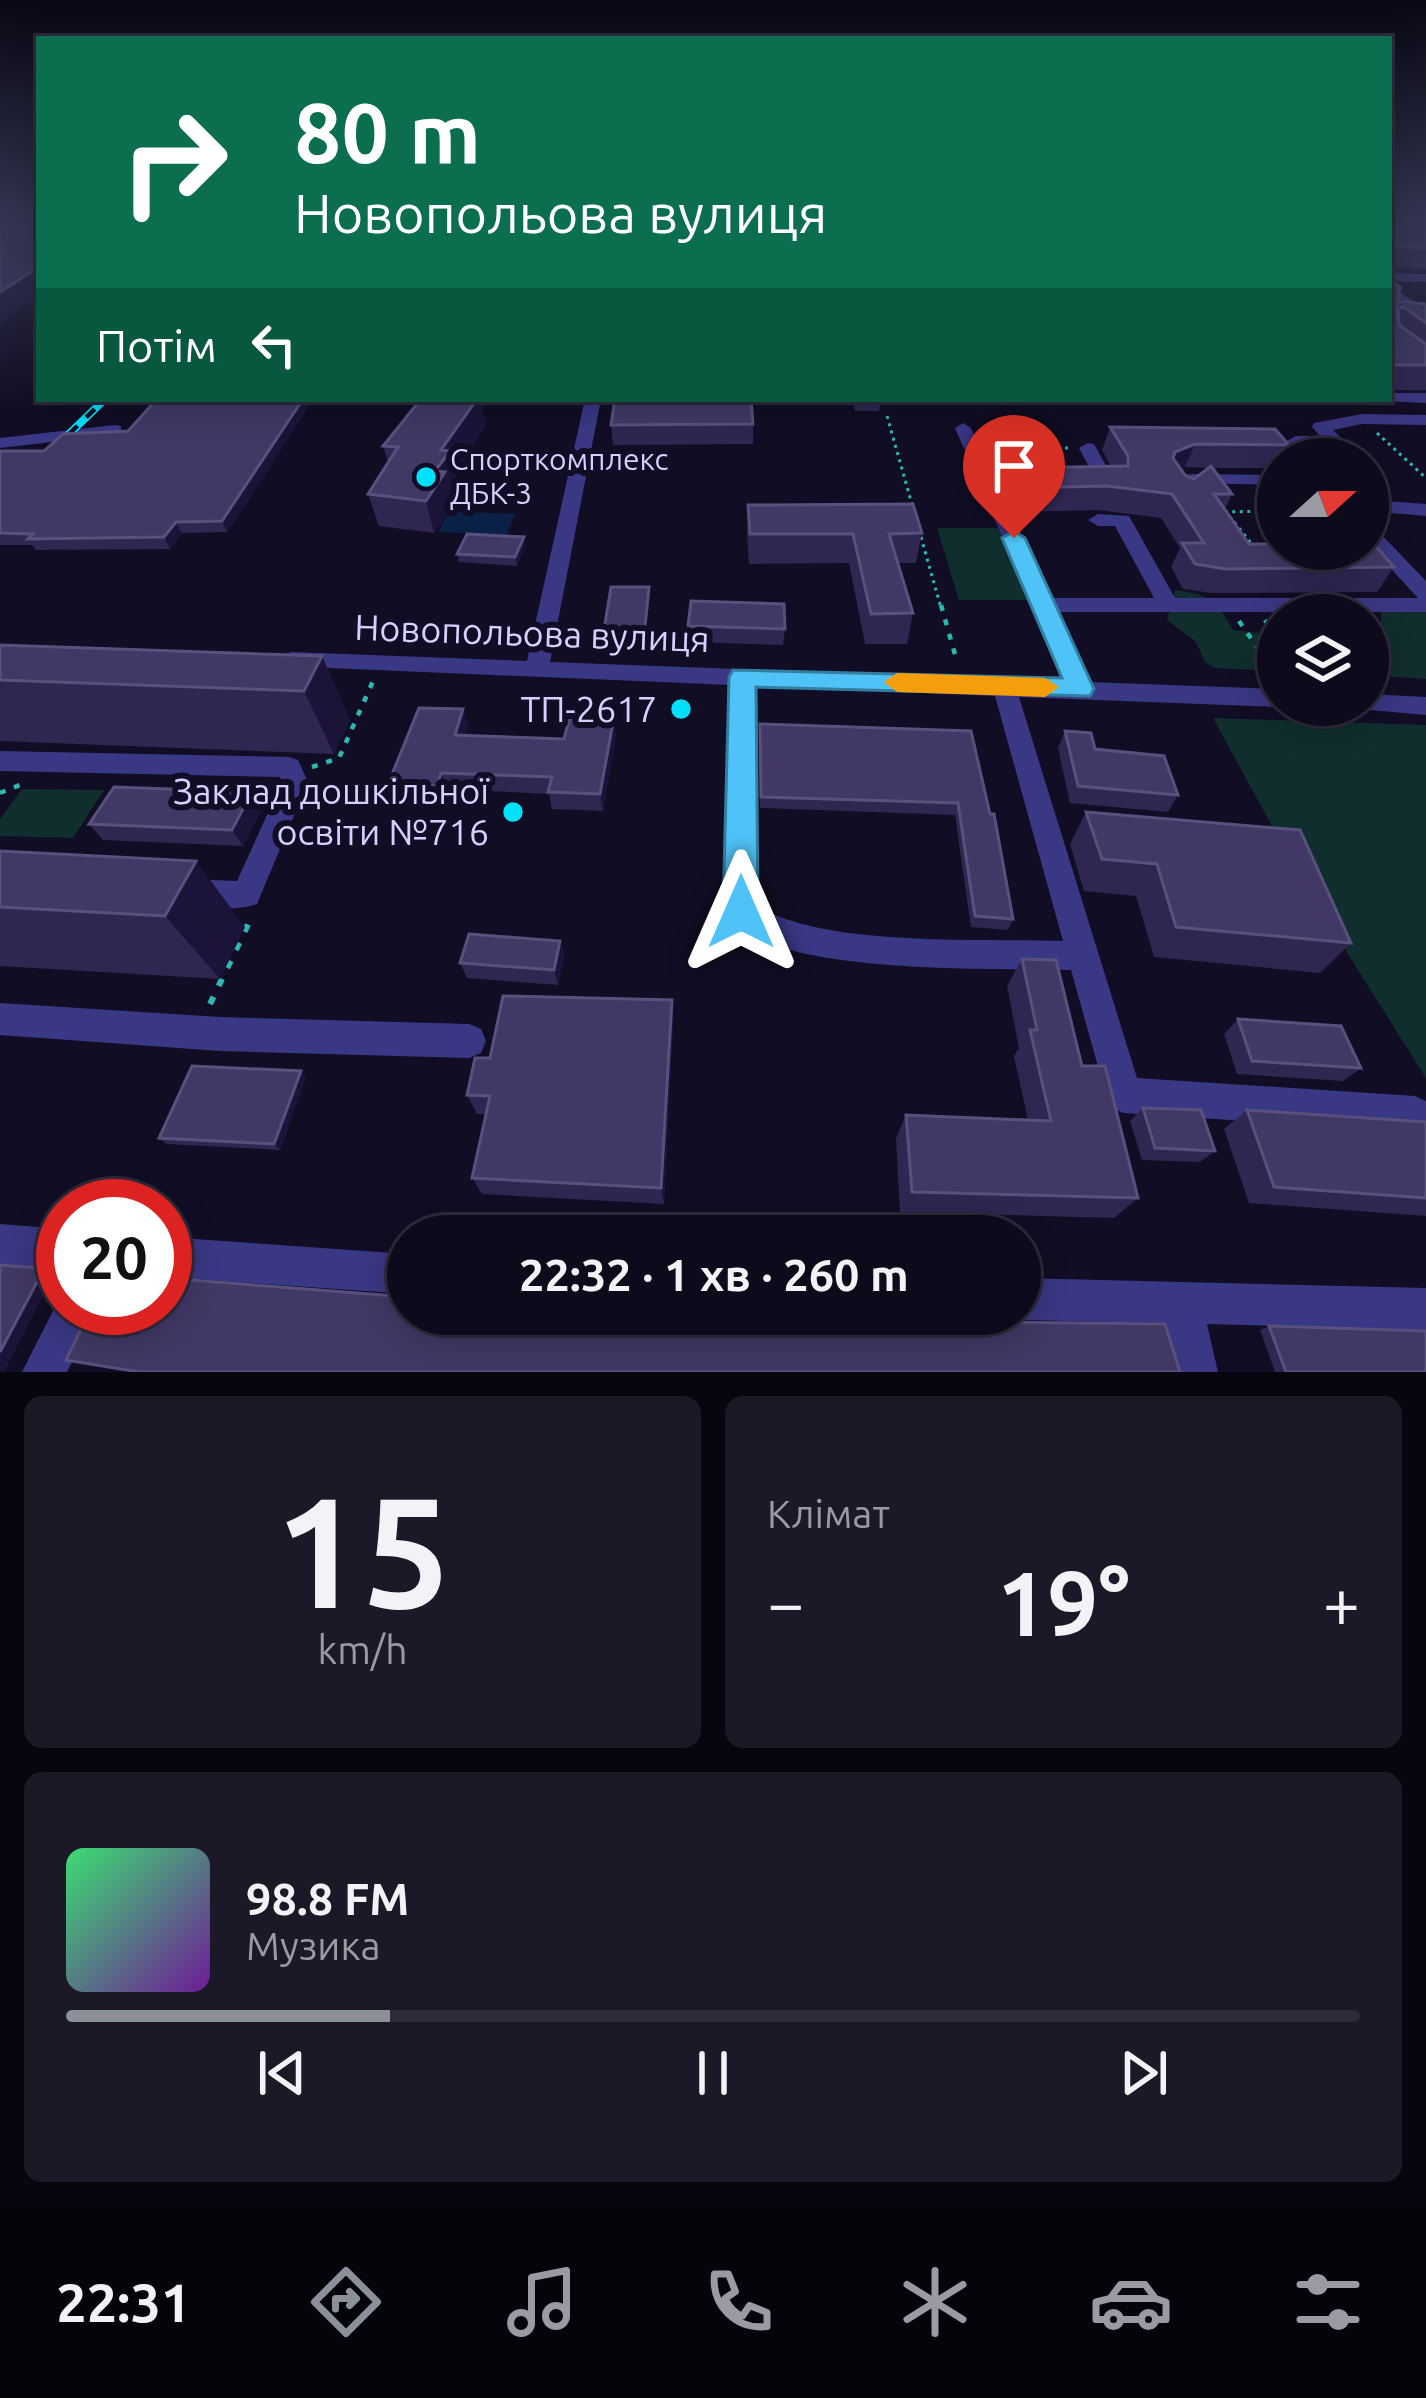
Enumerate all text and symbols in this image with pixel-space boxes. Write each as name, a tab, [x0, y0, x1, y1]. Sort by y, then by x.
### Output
icon: right	[96, 84, 252, 240]
text: 80 m	[294, 85, 481, 179]
text: Новопольова вулиця	[294, 183, 827, 243]
icon: left	[241, 312, 307, 378]
text: Потім	[96, 320, 217, 371]
pin	[963, 415, 1065, 538]
icon: arrive	[981, 433, 1047, 499]
north arrow	[1257, 438, 1389, 570]
map controls	[1257, 438, 1389, 726]
place label: Спорткомплекс ДБК-3	[450, 442, 669, 510]
marker: Спорткомплекс ДБК-3	[413, 464, 439, 490]
button: layers	[1257, 594, 1389, 726]
street label: Новопольова вулиця	[354, 606, 710, 659]
place label: ТП-2617	[521, 688, 657, 729]
marker: ТП-2617	[668, 696, 694, 722]
place label: Заклад дошкільної освіти №716	[173, 770, 490, 852]
marker: Заклад дошкільної освіти №716	[500, 799, 526, 825]
position arrow	[678, 849, 804, 975]
speed limit sign: 20	[36, 1179, 192, 1335]
text: 22:32 · 1 хв · 260 m	[519, 1249, 909, 1300]
text: 15	[275, 1463, 450, 1637]
text: Клімат	[767, 1492, 890, 1535]
text: 19°	[997, 1552, 1130, 1653]
text: −	[767, 1565, 804, 1639]
text: +	[1323, 1565, 1360, 1639]
text: km/h	[317, 1628, 408, 1671]
text: 98.8 FM	[246, 1873, 409, 1924]
text: Музика	[246, 1924, 381, 1967]
icon: previous	[249, 2040, 315, 2106]
icon: pause	[680, 2040, 746, 2106]
icon: next	[1111, 2040, 1177, 2106]
icon: directions	[304, 2260, 388, 2344]
icon: music	[500, 2260, 584, 2344]
icon: phone	[697, 2260, 781, 2344]
icon: climate	[893, 2260, 977, 2344]
icon: car	[1089, 2260, 1173, 2344]
icon: filters	[1286, 2260, 1370, 2344]
text: 22:31	[56, 2272, 191, 2332]

